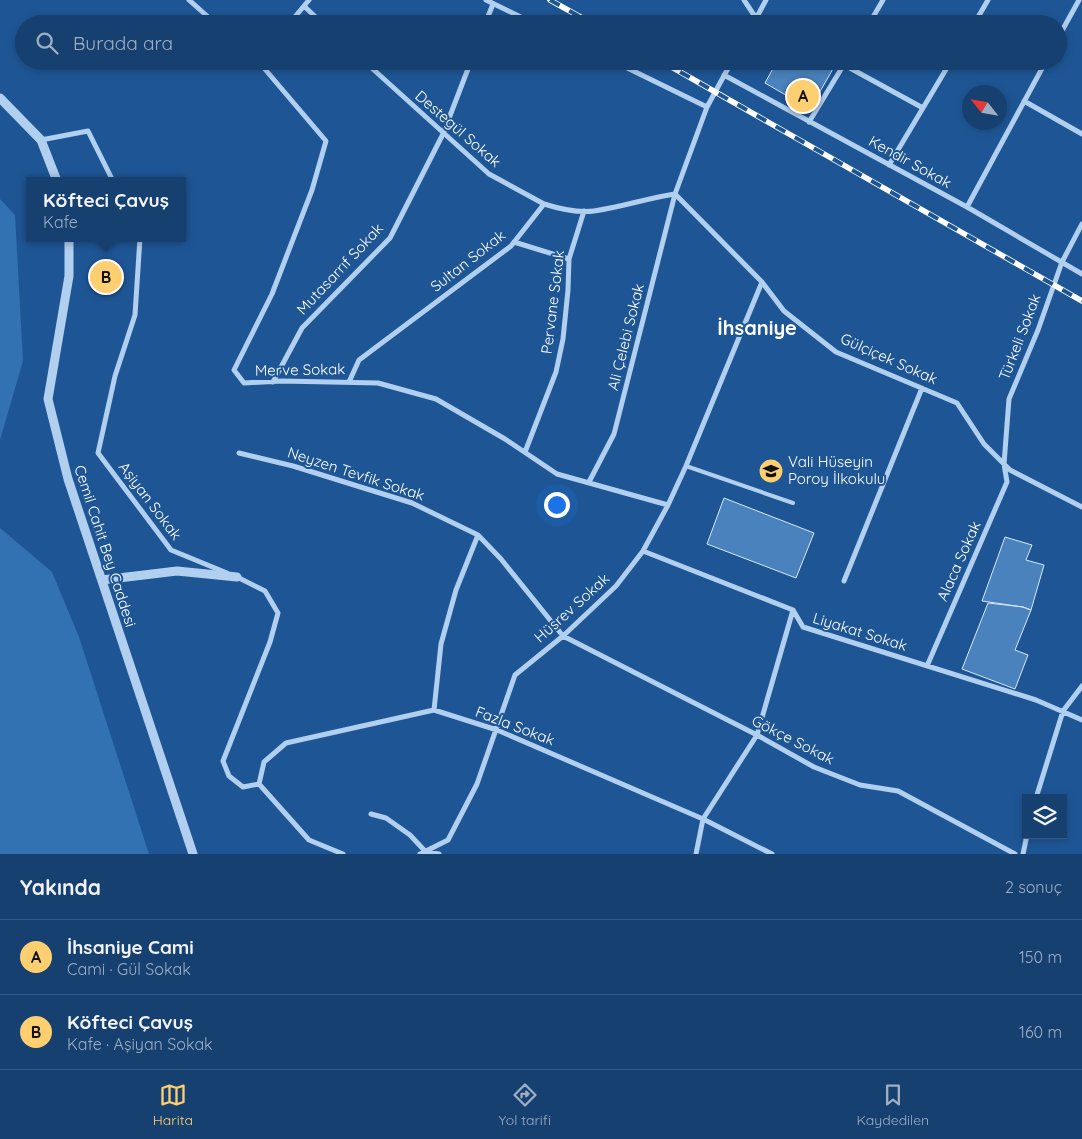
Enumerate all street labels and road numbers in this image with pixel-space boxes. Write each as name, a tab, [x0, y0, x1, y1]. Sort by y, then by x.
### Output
street label: Destegül Sokak	[411, 86, 505, 171]
street label: Kendir Sokak	[866, 131, 955, 192]
street label: Mutasarrıf Sokak	[292, 219, 387, 318]
street label: Sultan Sokak	[426, 225, 509, 296]
street label: Pervane Sokak	[537, 249, 568, 355]
street label: Ali Çelebi Sokak	[603, 281, 648, 392]
street label: Türkeli Sokak	[994, 291, 1045, 383]
street label: Gülçiçek Sokak	[838, 329, 941, 388]
street label: Merve Sokak	[255, 359, 345, 380]
street label: Neyzen Tevfik Sokak	[285, 442, 427, 505]
street label: Aşiyan Sokak	[115, 458, 186, 544]
street label: Cemil Cahit Bey Caddesi	[70, 463, 141, 629]
street label: Alaca Sokak	[932, 518, 985, 604]
street label: Hüsrev Sokak	[530, 569, 613, 646]
street label: Liyakat Sokak	[811, 608, 910, 655]
street label: Fazla Sokak	[473, 702, 558, 749]
street label: Gökçe Sokak	[749, 711, 838, 769]

